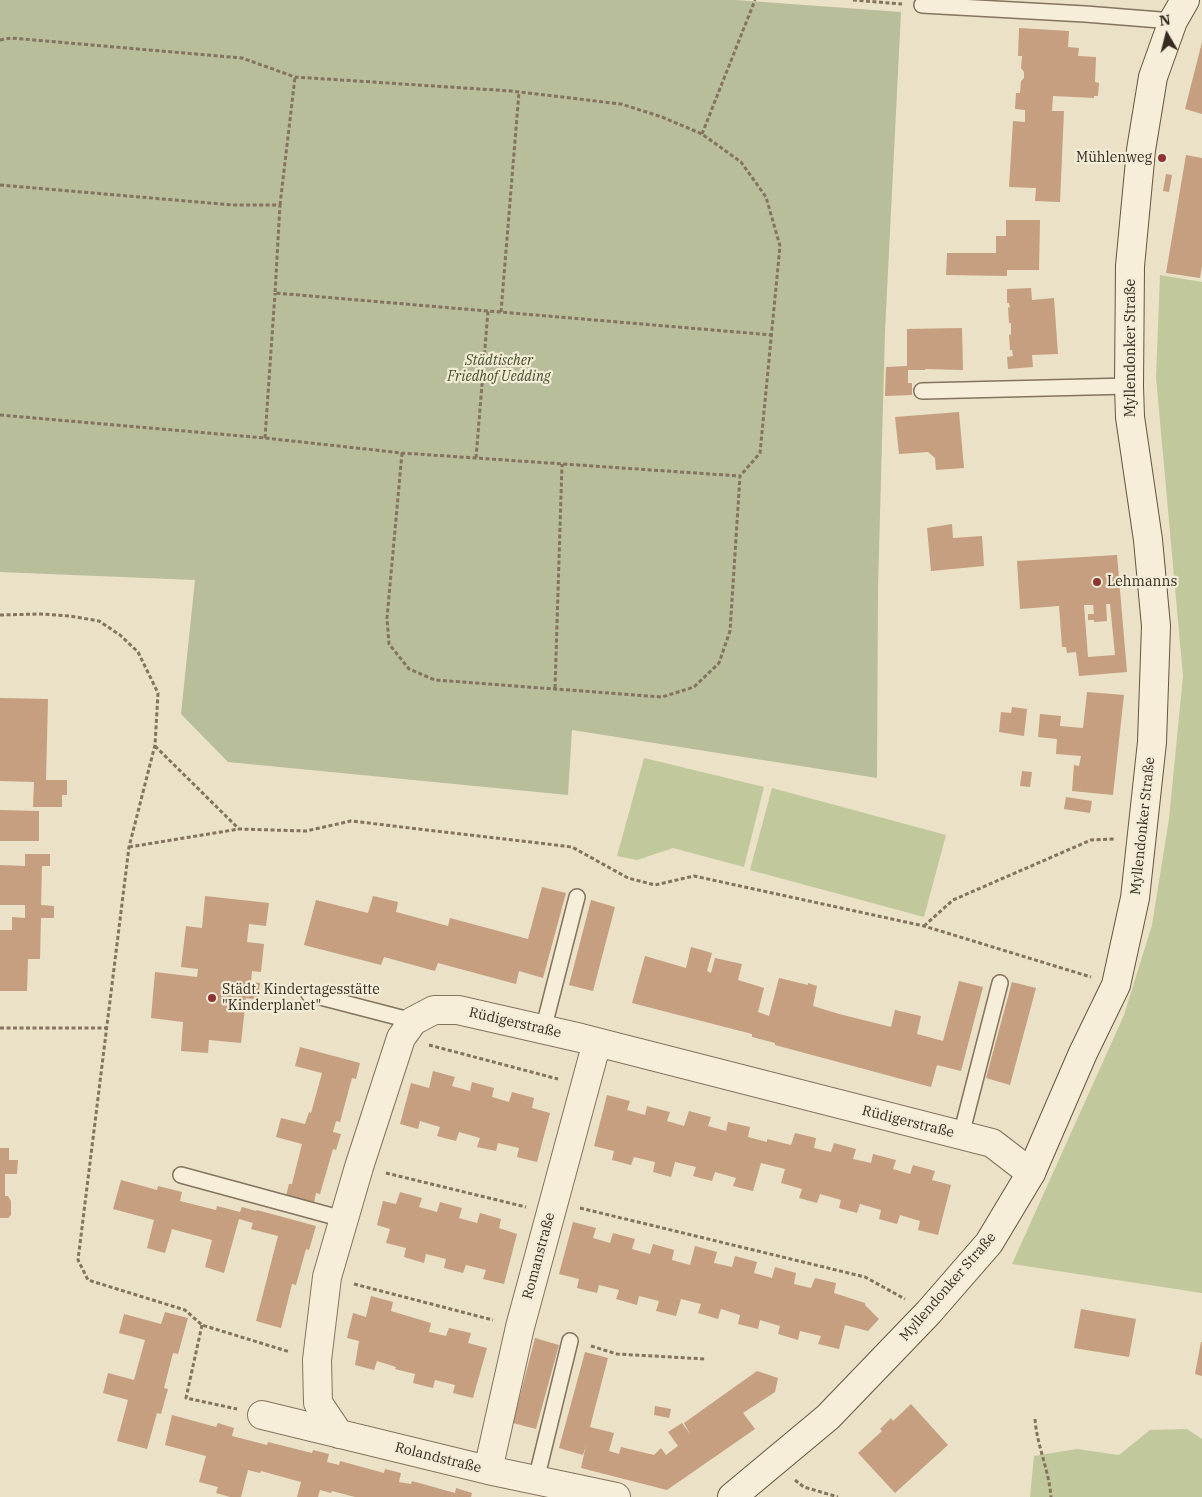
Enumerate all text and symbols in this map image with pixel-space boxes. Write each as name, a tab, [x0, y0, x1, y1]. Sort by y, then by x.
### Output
north arrow	[1142, 10, 1192, 60]
text: N	[1158, 10, 1172, 30]
place label: Mühlenweg	[1076, 150, 1152, 166]
marker: Mühlenweg	[1156, 152, 1168, 164]
street label: Myllendonker Straße	[1123, 279, 1139, 417]
park label: Städtischer Friedhof Uedding	[447, 353, 551, 386]
place label: Lehmanns	[1107, 574, 1177, 590]
marker: Lehmanns	[1091, 576, 1103, 588]
street label: Myllendonker Straße	[1127, 756, 1159, 896]
place label: Städt. Kindertagesstätte "Kinderplanet"	[222, 982, 380, 1014]
marker: Städt. Kindertagesstätte "Kinderplanet"	[206, 992, 218, 1004]
street label: Rüdigerstraße	[467, 1004, 563, 1042]
street label: Rüdigerstraße	[860, 1102, 956, 1142]
street label: Romanstraße	[519, 1211, 559, 1301]
street label: Myllendonker Straße	[896, 1229, 1000, 1345]
street label: Rolandstraße	[393, 1439, 483, 1477]

